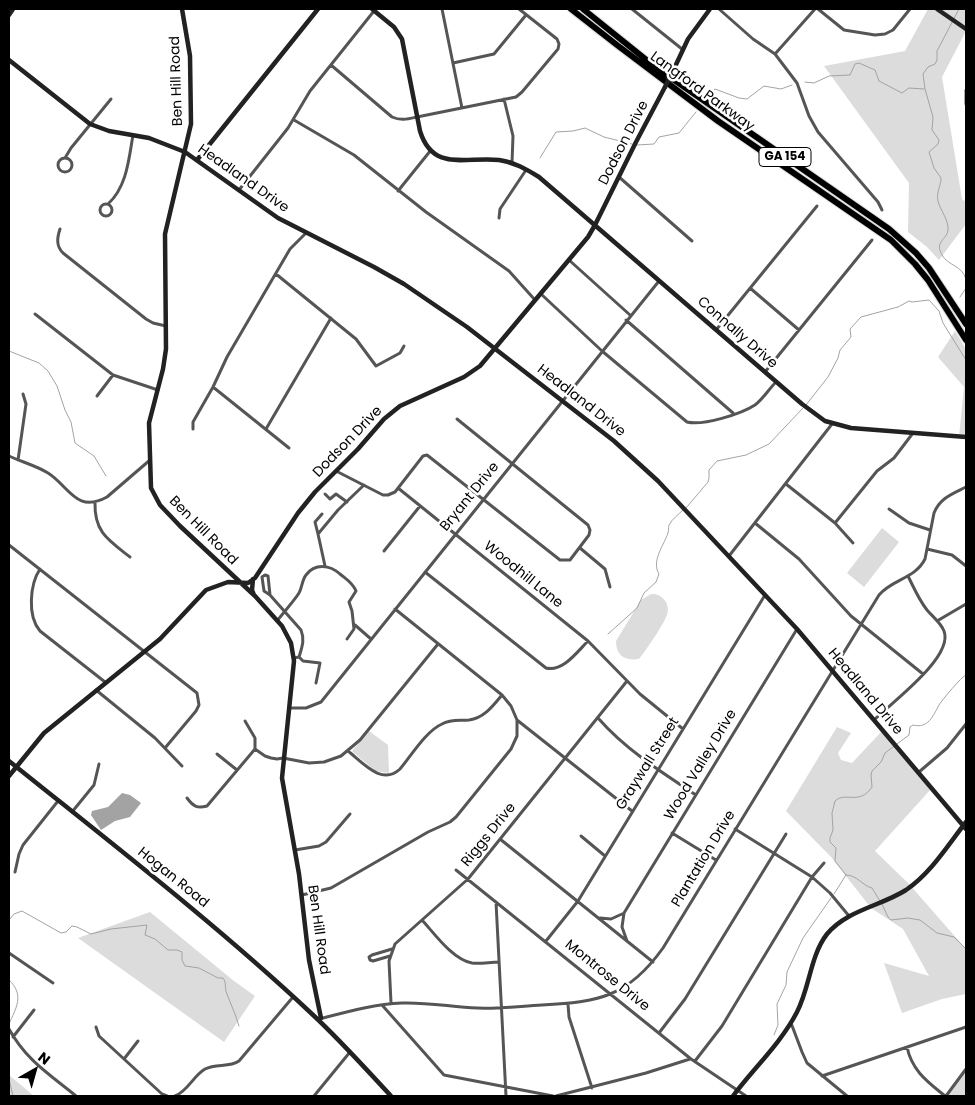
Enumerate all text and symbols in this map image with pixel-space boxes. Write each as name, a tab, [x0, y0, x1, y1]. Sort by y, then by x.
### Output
street label: Ben Hill Road	[167, 36, 187, 126]
street label: Langford Parkway	[647, 49, 757, 135]
street label: Dodson Drive	[596, 98, 652, 188]
street label: Headland Drive	[194, 141, 292, 217]
road number: GA 154	[759, 148, 811, 166]
street label: Connally Drive	[693, 294, 781, 372]
street label: Headland Drive	[533, 361, 629, 441]
street label: Dodson Drive	[310, 403, 386, 481]
street label: Bryant Drive	[437, 459, 503, 535]
street label: Ben Hill Road	[165, 493, 241, 569]
street label: Woodhill Lane	[480, 538, 566, 612]
street label: Headland Drive	[824, 645, 906, 739]
street label: Wood Valley Drive	[661, 707, 741, 823]
street label: Graywall Street	[613, 715, 683, 813]
street label: Riggs Drive	[458, 800, 520, 870]
street label: Plantation Drive	[669, 808, 739, 910]
street label: Hogan Road	[134, 844, 212, 912]
street label: Ben Hill Road	[303, 884, 333, 976]
street label: Montrose Drive	[561, 937, 653, 1015]
north arrow	[10, 1045, 60, 1095]
text: N	[34, 1047, 55, 1069]

